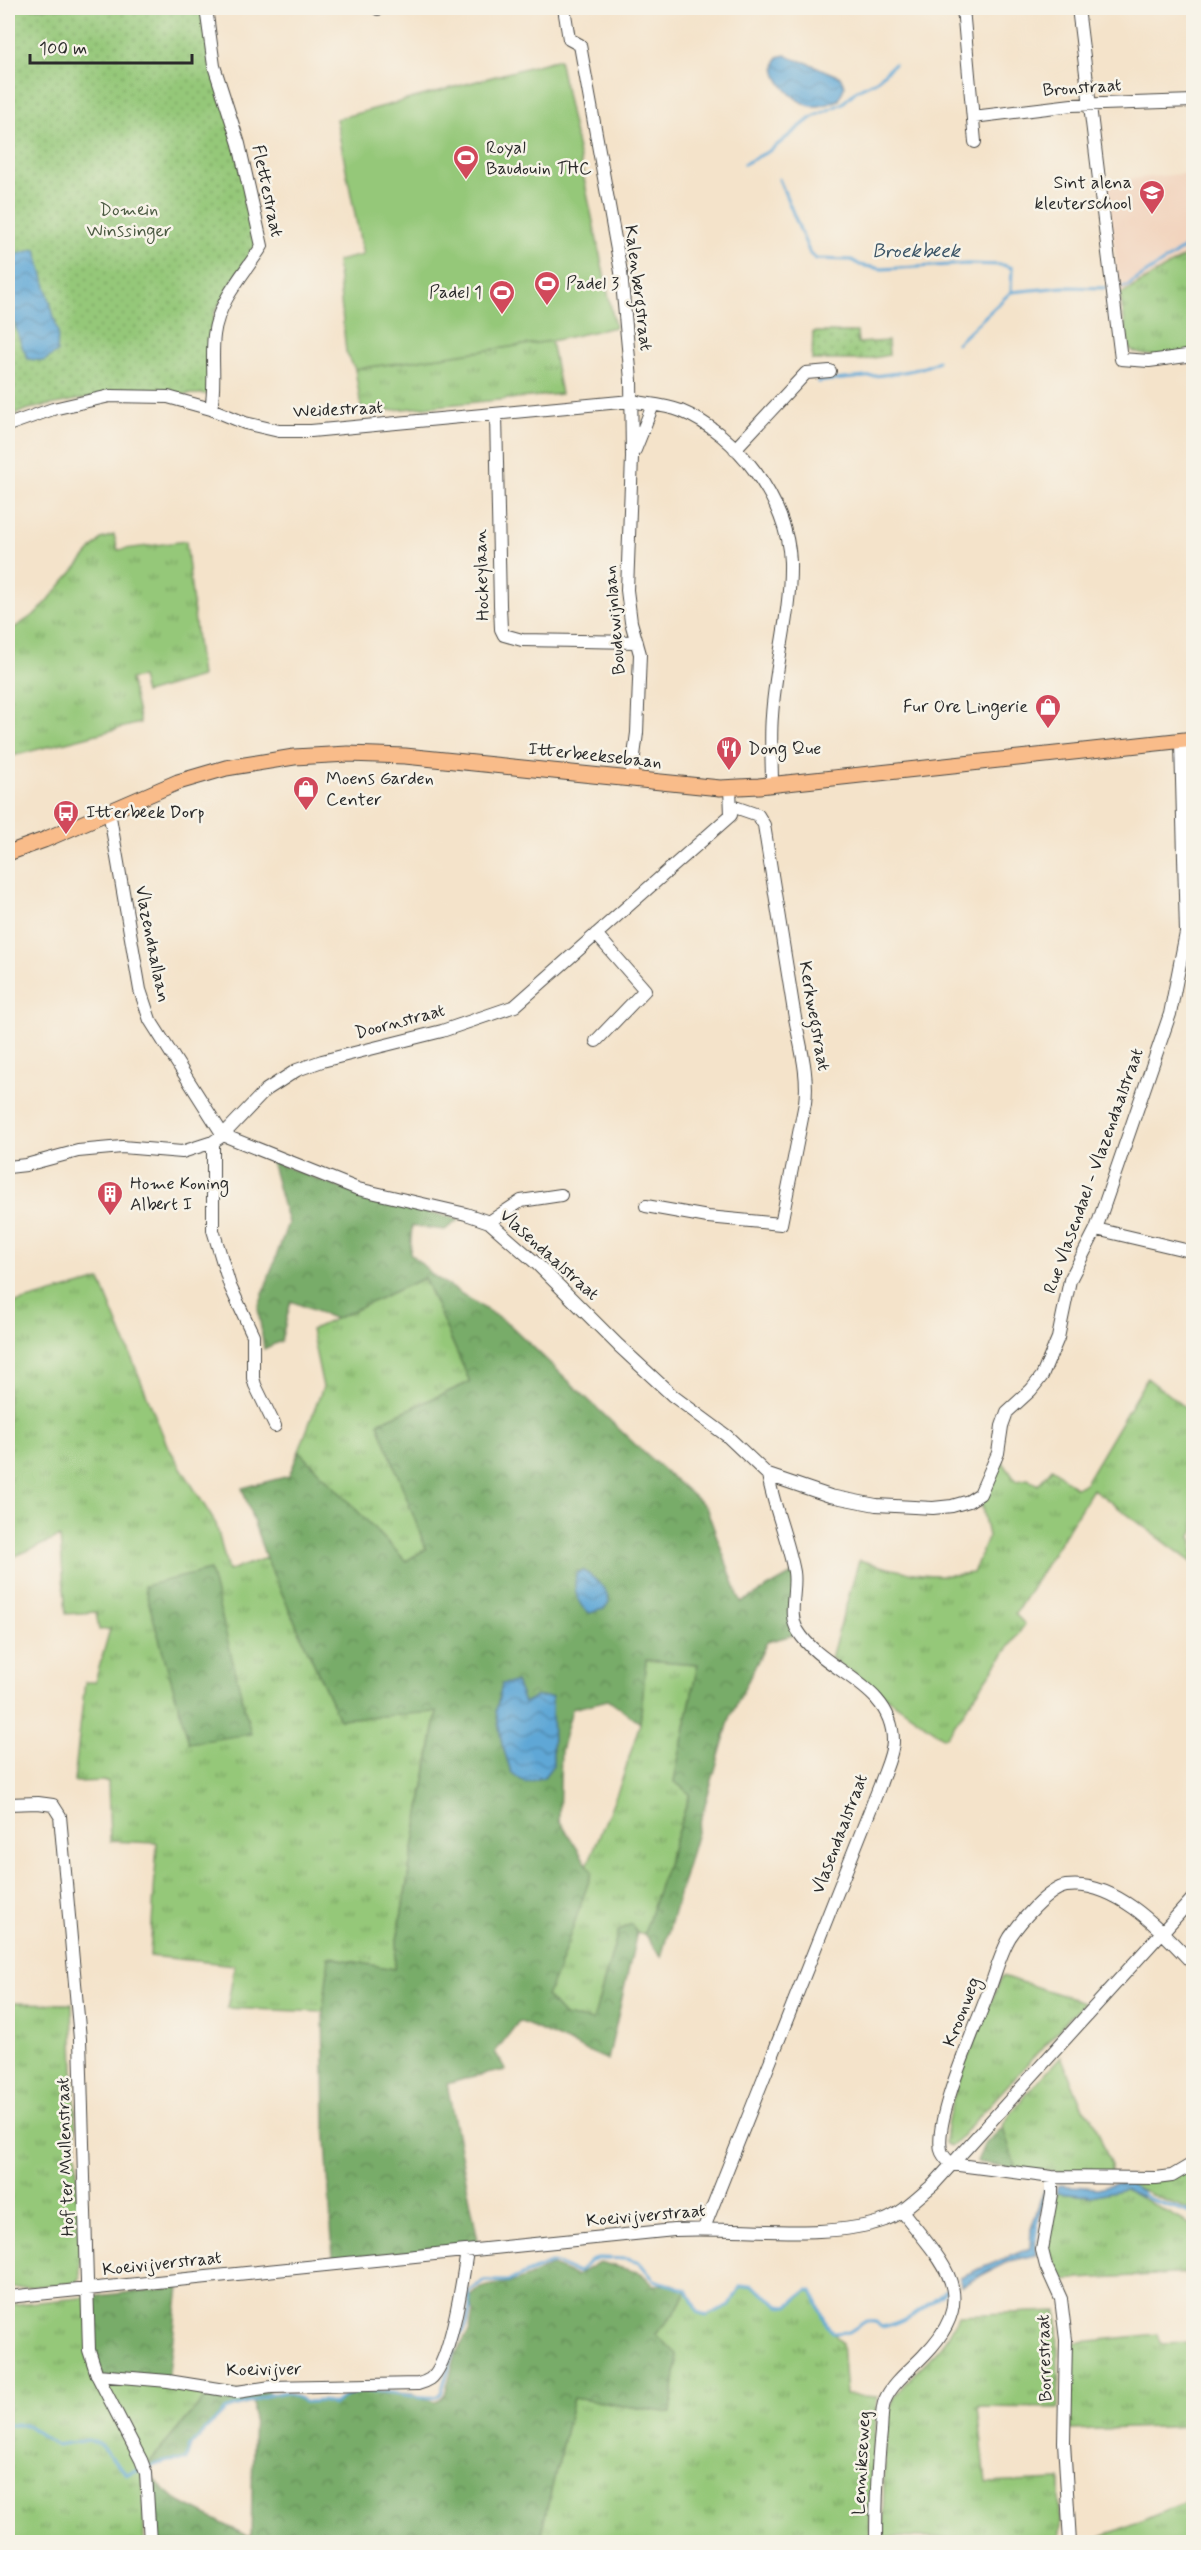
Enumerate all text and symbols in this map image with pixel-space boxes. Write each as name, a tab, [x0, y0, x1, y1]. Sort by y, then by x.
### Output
scale bar	[30, 27, 192, 65]
text: 100 m	[39, 37, 87, 61]
street label: Bronstraat	[1042, 73, 1122, 103]
place label: Royal Baudouin THC	[486, 136, 592, 181]
street label: Flettestraat	[246, 143, 289, 239]
sports icon: Royal Baudouin THC	[451, 143, 481, 181]
place label: Sint alena kleuterschool	[1035, 171, 1132, 216]
school or university icon: Sint alena kleuterschool	[1137, 178, 1167, 216]
park label: Domein Winssinger	[86, 198, 172, 244]
street label: Kalenbergstraat	[616, 224, 658, 353]
water label: Broekbeek	[872, 238, 962, 265]
sports icon: Padel 3	[532, 269, 562, 307]
place label: Padel 3	[566, 272, 619, 296]
sports icon: Padel 1	[487, 278, 517, 316]
place label: Padel 1	[429, 281, 482, 305]
street label: Weidestraat	[292, 396, 384, 424]
street label: Hockeylaan	[468, 529, 496, 621]
street label: Boudewijnlaan	[598, 564, 632, 676]
shop icon: Fur Ore Lingerie	[1033, 692, 1063, 730]
place label: Fur Ore Lingerie	[903, 695, 1028, 720]
restaurant icon: Dong Que	[714, 734, 744, 772]
street label: Itterbeeksebaan	[527, 737, 663, 775]
place label: Dong Que	[748, 737, 821, 762]
place label: Moens Garden Center	[326, 767, 434, 812]
shop icon: Moens Garden Center	[291, 774, 321, 812]
bus stop icon: Itterbeek Dorp	[51, 798, 81, 836]
place label: Itterbeek Dorp	[86, 801, 205, 825]
street label: Vlazendaallaan	[129, 884, 175, 1004]
street label: Kerkwegstraat	[791, 959, 836, 1073]
street label: Doornstraat	[352, 998, 448, 1046]
street label: Rue Vlasendael - Vlazendaalstraat	[1038, 1045, 1150, 1297]
place label: Home Koning Albert I	[130, 1172, 229, 1217]
building icon: Home Koning Albert I	[95, 1179, 125, 1217]
street label: Vlasendaalstraat	[494, 1204, 604, 1306]
street label: Vlasendaalstraat	[806, 1770, 874, 1897]
street label: Kroonweg	[938, 1974, 987, 2051]
street label: Hof ter Mullenstraat	[51, 2077, 81, 2237]
street label: Koeivijverstraat	[585, 2199, 707, 2233]
street label: Koeivijverstraat	[101, 2246, 223, 2282]
street label: Borrestraat	[1031, 2314, 1059, 2402]
street label: Koeivijver	[226, 2357, 302, 2383]
street label: Lennikseweg	[847, 2410, 877, 2516]

